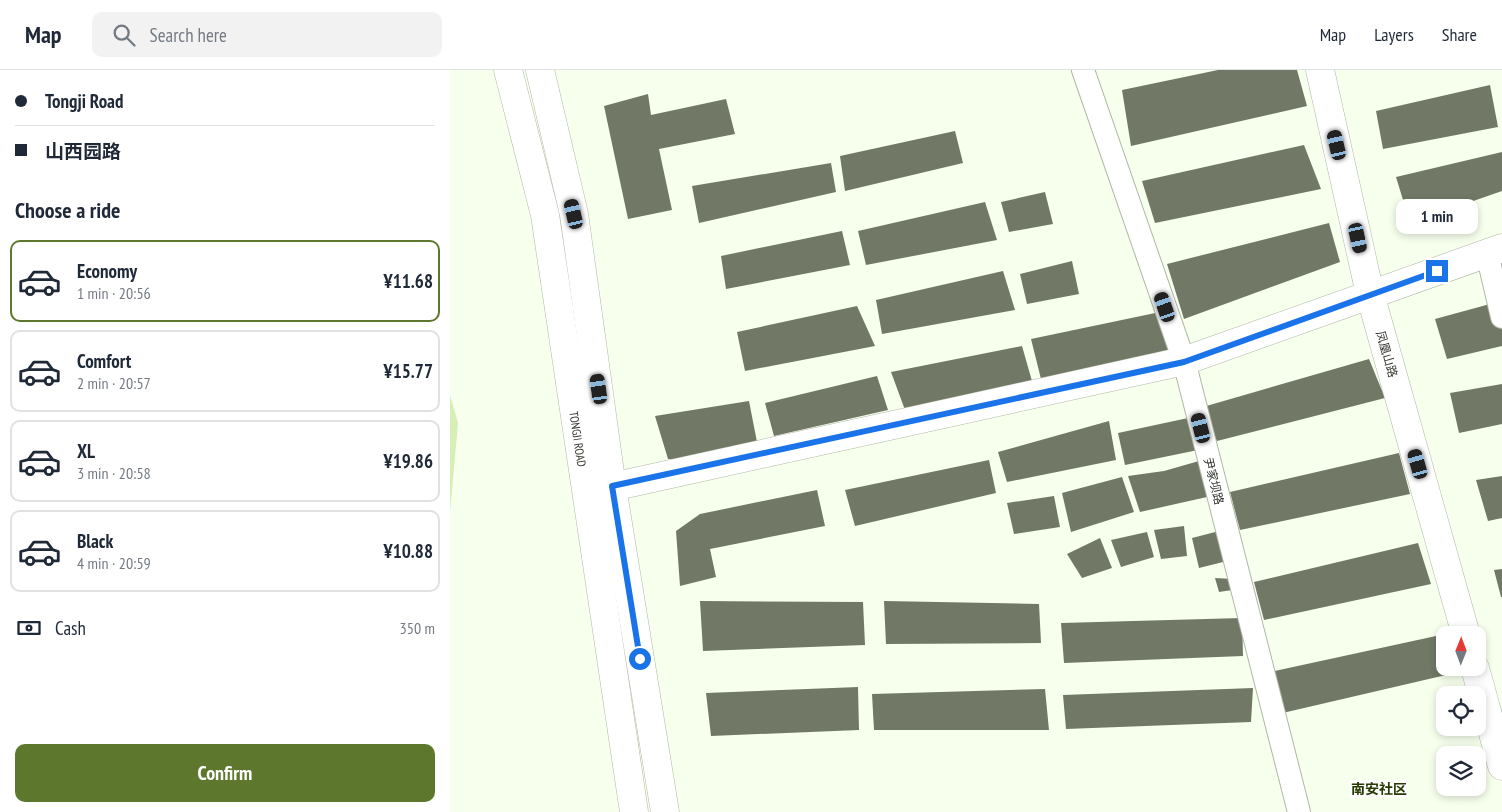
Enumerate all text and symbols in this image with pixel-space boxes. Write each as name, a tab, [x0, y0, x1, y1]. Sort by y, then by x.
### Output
search box	[92, 12, 442, 57]
text: Map	[25, 19, 62, 50]
icon: search	[110, 21, 138, 49]
text: Search here	[150, 23, 227, 47]
text: Map	[1320, 23, 1346, 46]
text: Layers	[1374, 23, 1414, 46]
text: Share	[1442, 23, 1477, 46]
text: Tongji Road	[45, 89, 123, 113]
car	[1326, 129, 1347, 161]
text: 山西园路	[45, 139, 121, 163]
text: Choose a ride	[15, 196, 120, 224]
car	[563, 198, 584, 230]
callout: 1 min	[1396, 198, 1478, 234]
text: 1 min	[1421, 206, 1453, 226]
car	[1347, 222, 1368, 254]
icon: car	[17, 259, 62, 304]
text: Economy	[77, 259, 137, 283]
route end	[1426, 260, 1448, 282]
text: ¥11.68	[384, 269, 433, 293]
text: 1 min · 20:56	[77, 283, 151, 303]
car	[1153, 290, 1176, 324]
street label: 凤凰山路	[1373, 329, 1401, 379]
icon: car	[17, 349, 62, 394]
text: Comfort	[77, 349, 131, 373]
text: ¥15.77	[384, 359, 433, 383]
text: 2 min · 20:57	[77, 373, 151, 393]
car	[589, 373, 608, 405]
street label: TONGJI ROAD	[567, 410, 590, 468]
car	[1190, 412, 1211, 444]
icon: car	[17, 439, 62, 484]
text: XL	[77, 439, 95, 463]
car	[1406, 448, 1429, 480]
text: ¥19.86	[384, 449, 433, 473]
street label: 尹家坝路	[1201, 456, 1227, 506]
text: 3 min · 20:58	[77, 463, 151, 483]
icon: car	[17, 529, 62, 574]
text: Black	[77, 529, 113, 553]
text: ¥10.88	[384, 539, 433, 563]
text: 4 min · 20:59	[77, 553, 151, 573]
icon: cash	[15, 614, 43, 642]
text: Cash	[55, 616, 86, 640]
text: 350 m	[400, 618, 435, 638]
north arrow	[1436, 626, 1486, 676]
map controls	[1436, 626, 1486, 796]
route start	[629, 648, 651, 670]
button: locate	[1436, 686, 1486, 736]
button: Confirm	[15, 744, 435, 802]
button: layers	[1436, 746, 1486, 796]
district label: 南安社区	[1351, 780, 1407, 798]

